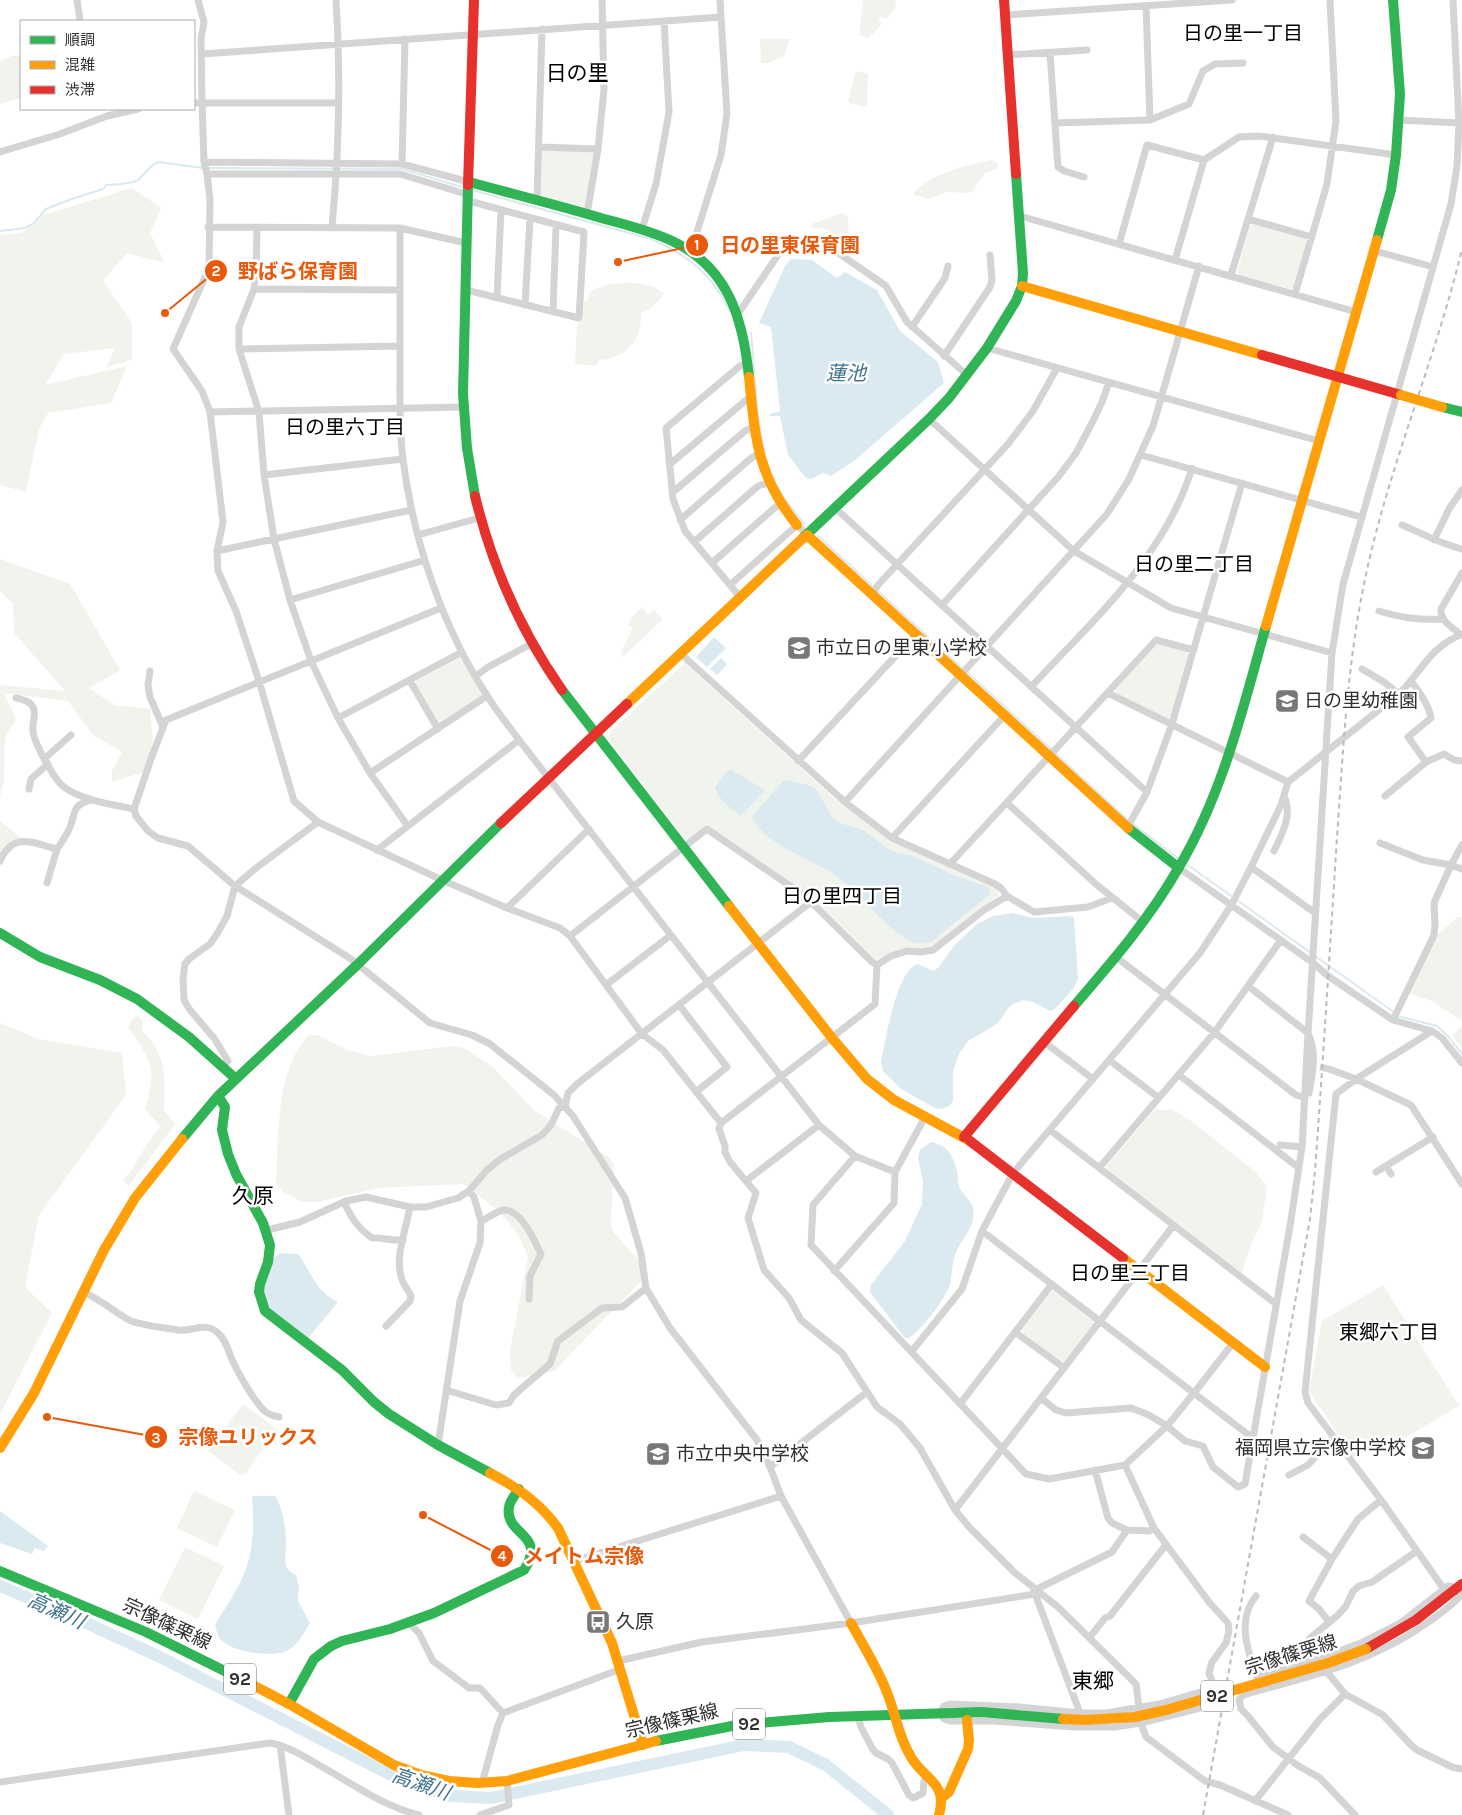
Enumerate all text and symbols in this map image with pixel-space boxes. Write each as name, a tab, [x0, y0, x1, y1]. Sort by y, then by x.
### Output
legend	[20, 20, 195, 110]
district label: 日の里一丁目	[1183, 22, 1303, 45]
text: 順調	[65, 31, 95, 49]
text: 混雑	[65, 56, 95, 74]
district label: 日の里	[546, 61, 609, 85]
text: 渋滞	[65, 81, 95, 99]
callout: 日の里東保育園	[685, 228, 870, 263]
text: 日の里東保育園	[720, 234, 860, 257]
text: 1	[694, 236, 700, 254]
callout: 野ばら保育園	[203, 254, 368, 289]
text: 野ばら保育園	[238, 260, 358, 283]
text: 2	[211, 262, 221, 280]
water label: 蓮池	[826, 362, 868, 385]
district label: 日の里六丁目	[285, 416, 405, 439]
district label: 日の里二丁目	[1134, 553, 1254, 576]
school or university icon: 市立日の里東小学校	[786, 635, 812, 661]
place label: 市立日の里東小学校	[816, 637, 987, 659]
school or university icon: 日の里幼稚園	[1274, 688, 1300, 714]
place label: 日の里幼稚園	[1304, 690, 1418, 712]
district label: 日の里四丁目	[782, 885, 902, 908]
district label: 久原	[232, 1184, 274, 1208]
district label: 日の里三丁目	[1070, 1262, 1190, 1285]
district label: 東郷六丁目	[1339, 1321, 1439, 1344]
callout: 宗像ユリックス	[143, 1420, 328, 1455]
text: 宗像ユリックス	[178, 1426, 318, 1449]
text: 3	[151, 1429, 161, 1447]
school or university icon: 福岡県立宗像中学校	[1410, 1435, 1436, 1461]
place label: 福岡県立宗像中学校	[1235, 1437, 1406, 1459]
school or university icon: 市立中央中学校	[645, 1441, 671, 1467]
place label: 市立中央中学校	[676, 1443, 809, 1465]
callout: メイトム宗像	[489, 1538, 654, 1573]
text: メイトム宗像	[524, 1545, 644, 1568]
text: 4	[498, 1547, 507, 1565]
water label: 高瀬川	[24, 1588, 90, 1635]
street label: 宗像篠栗線	[119, 1594, 215, 1654]
bus stop icon: 久原	[585, 1609, 611, 1635]
place label: 久原	[616, 1611, 654, 1633]
street label: 宗像篠栗線	[1242, 1631, 1340, 1679]
road number: 92	[224, 1664, 256, 1695]
district label: 東郷	[1072, 1669, 1114, 1693]
road number: 92	[1201, 1680, 1233, 1712]
street label: 宗像篠栗線	[623, 1700, 721, 1742]
road number: 92	[733, 1708, 765, 1740]
water label: 高瀬川	[389, 1763, 455, 1805]

